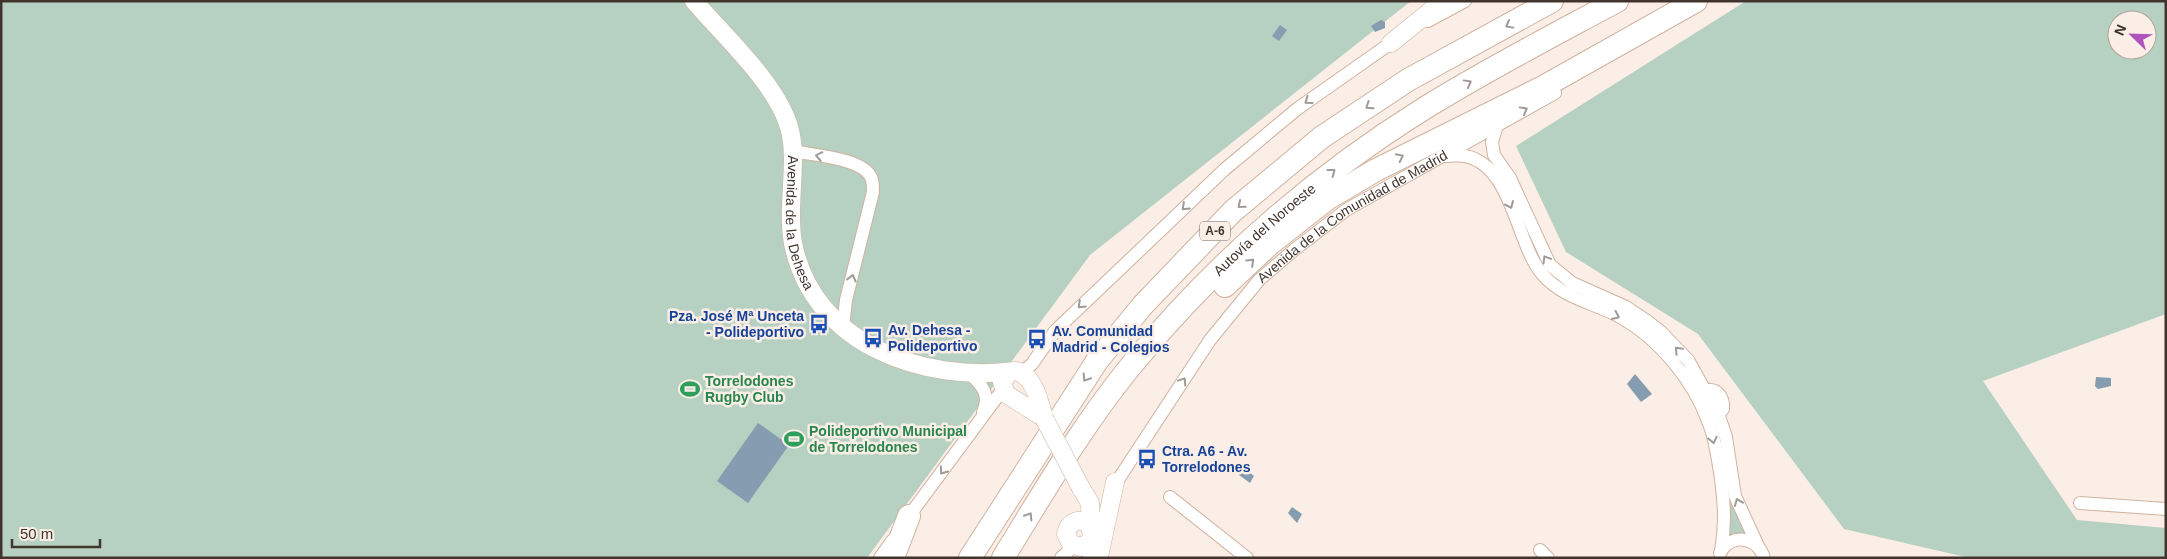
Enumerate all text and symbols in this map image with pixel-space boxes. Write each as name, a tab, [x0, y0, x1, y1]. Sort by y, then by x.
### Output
north arrow	[2107, 10, 2157, 60]
one-way arrow	[1506, 18, 1515, 28]
text: N	[2111, 22, 2129, 38]
one-way arrow	[1463, 80, 1472, 90]
one-way arrow	[1304, 95, 1314, 104]
one-way arrow	[1365, 100, 1375, 109]
one-way arrow	[1518, 107, 1527, 117]
street label: Avenida de la Comunidad de Madrid	[1254, 147, 1450, 286]
one-way arrow	[815, 152, 823, 162]
one-way arrow	[1395, 153, 1404, 164]
street label: Avenida de la Dehesa	[783, 155, 817, 293]
one-way arrow	[1326, 169, 1336, 178]
street label: Autovía del Noroeste	[1210, 180, 1319, 279]
one-way arrow	[1237, 200, 1246, 209]
one-way arrow	[1503, 200, 1514, 209]
one-way arrow	[1181, 201, 1190, 210]
road number: A-6	[1200, 222, 1230, 240]
one-way arrow	[1543, 256, 1553, 265]
one-way arrow	[1245, 259, 1254, 268]
one-way arrow	[846, 274, 857, 283]
one-way arrow	[1078, 299, 1087, 308]
place label: Pza. José Mª Unceta - Polideportivo	[669, 308, 804, 340]
one-way arrow	[1611, 309, 1620, 320]
bus stop icon: Pza. José Mª Unceta - Polideportivo	[808, 313, 830, 335]
place label: Av. Dehesa - Polideportivo	[888, 322, 977, 354]
place label: Av. Comunidad Madrid - Colegios	[1052, 323, 1170, 355]
bus stop icon: Av. Dehesa - Polideportivo	[862, 327, 884, 349]
bus stop icon: Av. Comunidad Madrid - Colegios	[1026, 328, 1048, 350]
one-way arrow	[1675, 346, 1684, 355]
place label: Torrelodones Rugby Club	[705, 373, 794, 405]
one-way arrow	[1082, 373, 1092, 382]
sports icon: Torrelodones Rugby Club	[679, 378, 701, 400]
one-way arrow	[1176, 378, 1186, 387]
place label: Polideportivo Municipal de Torrelodones	[809, 423, 967, 455]
sports icon: Polideportivo Municipal de Torrelodones	[783, 428, 805, 450]
one-way arrow	[1707, 435, 1718, 444]
place label: Ctra. A6 - Av. Torrelodones	[1162, 443, 1251, 475]
bus stop icon: Ctra. A6 - Av. Torrelodones	[1136, 448, 1158, 470]
one-way arrow	[940, 465, 948, 474]
one-way arrow	[1734, 498, 1744, 507]
one-way arrow	[1022, 513, 1032, 522]
scale bar	[12, 516, 100, 548]
text: 50 m	[20, 525, 53, 542]

